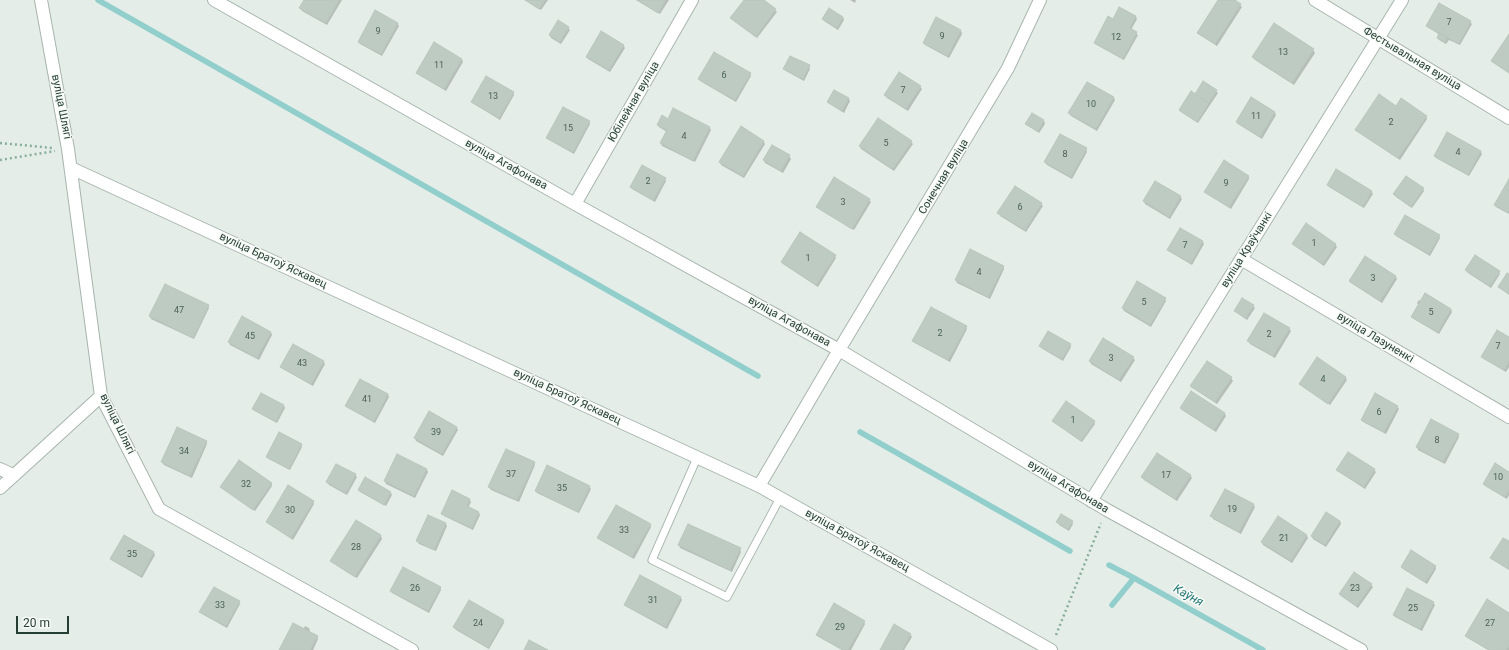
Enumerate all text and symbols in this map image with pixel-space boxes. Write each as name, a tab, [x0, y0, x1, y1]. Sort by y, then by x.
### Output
house number: 7	[1446, 18, 1452, 28]
street label: Фестывальная вуліца	[1360, 24, 1464, 94]
house number: 9	[375, 27, 381, 37]
house number: 9	[939, 32, 945, 42]
house number: 12	[1111, 33, 1121, 43]
house number: 13	[1278, 48, 1288, 58]
street label: Юбілейная вуліца	[606, 59, 662, 145]
house number: 11	[434, 61, 444, 71]
house number: 6	[721, 71, 727, 81]
street label: вуліца Шлягі	[48, 74, 74, 140]
house number: 7	[900, 86, 906, 96]
house number: 13	[488, 92, 498, 102]
house number: 10	[1086, 100, 1096, 110]
house number: 11	[1251, 112, 1261, 122]
house number: 2	[1388, 118, 1394, 128]
house number: 15	[563, 124, 573, 134]
house number: 4	[681, 132, 687, 142]
street label: вуліца Агафонава	[463, 137, 549, 193]
street label: Сонечная вуліца	[916, 137, 972, 217]
house number: 5	[883, 139, 889, 149]
house number: 4	[1455, 148, 1461, 158]
house number: 8	[1062, 150, 1068, 160]
house number: 2	[645, 177, 651, 187]
house number: 9	[1223, 179, 1229, 189]
house number: 3	[840, 198, 846, 208]
house number: 6	[1017, 203, 1023, 213]
street label: вуліца Краўчанкі	[1218, 210, 1276, 290]
street label: вуліца Братоў Яскавец	[217, 230, 329, 292]
house number: 1	[1311, 239, 1317, 249]
house number: 7	[1182, 241, 1188, 251]
house number: 1	[805, 254, 811, 264]
house number: 4	[976, 268, 982, 278]
house number: 3	[1370, 274, 1376, 284]
street label: вуліца Агафонава	[746, 294, 832, 350]
house number: 5	[1141, 298, 1147, 308]
house number: 47	[174, 306, 184, 316]
house number: 5	[1428, 308, 1434, 318]
street label: вуліца Лазуненкі	[1334, 310, 1416, 366]
house number: 2	[937, 329, 943, 339]
house number: 2	[1266, 330, 1272, 340]
house number: 45	[245, 332, 255, 342]
house number: 7	[1495, 342, 1501, 352]
house number: 3	[1108, 354, 1114, 364]
house number: 43	[297, 359, 307, 369]
street label: вуліца Братоў Яскавец	[511, 366, 623, 428]
house number: 4	[1320, 375, 1326, 385]
street label: вуліца Шлягі	[97, 392, 137, 456]
house number: 41	[362, 395, 372, 405]
house number: 6	[1376, 408, 1382, 418]
house number: 1	[1070, 416, 1076, 426]
house number: 39	[431, 428, 441, 438]
house number: 8	[1434, 436, 1440, 446]
house number: 34	[179, 447, 189, 457]
street label: вуліца Агафонава	[1025, 458, 1111, 516]
house number: 37	[506, 470, 516, 480]
house number: 17	[1161, 471, 1171, 481]
house number: 10	[1493, 473, 1503, 483]
house number: 32	[241, 480, 251, 490]
house number: 35	[557, 484, 567, 494]
house number: 19	[1227, 505, 1237, 515]
house number: 30	[285, 506, 295, 516]
street label: вуліца Братоў Яскавец	[803, 507, 911, 575]
house number: 33	[619, 526, 629, 536]
house number: 21	[1279, 534, 1289, 544]
house number: 28	[351, 543, 361, 553]
house number: 35	[127, 550, 137, 560]
water label: Каўня	[1170, 582, 1206, 610]
house number: 26	[410, 584, 420, 594]
house number: 23	[1350, 584, 1360, 594]
house number: 31	[648, 596, 658, 606]
house number: 33	[215, 601, 225, 611]
house number: 25	[1408, 604, 1418, 614]
scale bar	[18, 608, 71, 634]
text: 20 m	[23, 616, 50, 630]
house number: 24	[473, 619, 483, 629]
house number: 27	[1485, 619, 1495, 629]
house number: 29	[835, 623, 845, 633]

